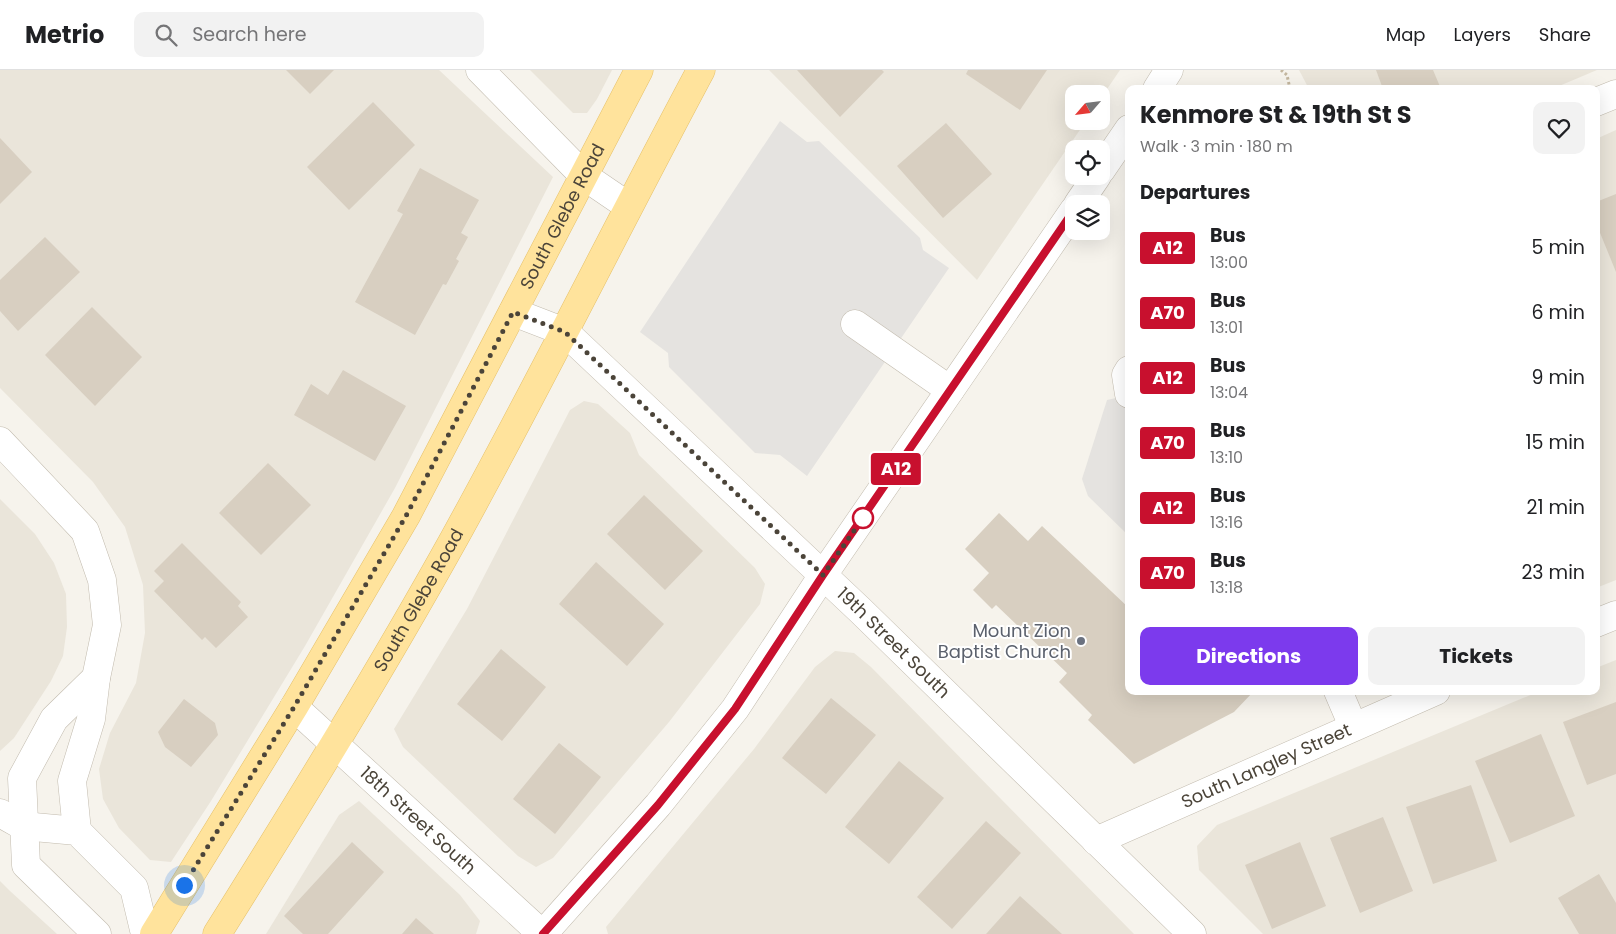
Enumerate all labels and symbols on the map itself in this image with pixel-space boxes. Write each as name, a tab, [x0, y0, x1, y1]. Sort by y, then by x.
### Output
north arrow	[1065, 85, 1110, 130]
street label: South Glebe Road	[514, 139, 610, 293]
line badge: A12	[867, 453, 925, 485]
unlabelled marker	[852, 507, 874, 529]
street label: South Glebe Road	[367, 524, 469, 676]
street label: 19th Street South	[832, 582, 956, 704]
place label: Mount Zion Baptist Church	[938, 618, 1071, 664]
marker: Mount Zion Baptist Church	[1075, 635, 1087, 647]
street label: South Langley Street	[1177, 717, 1355, 814]
street label: 18th Street South	[355, 760, 482, 880]
your location	[172, 873, 197, 898]

